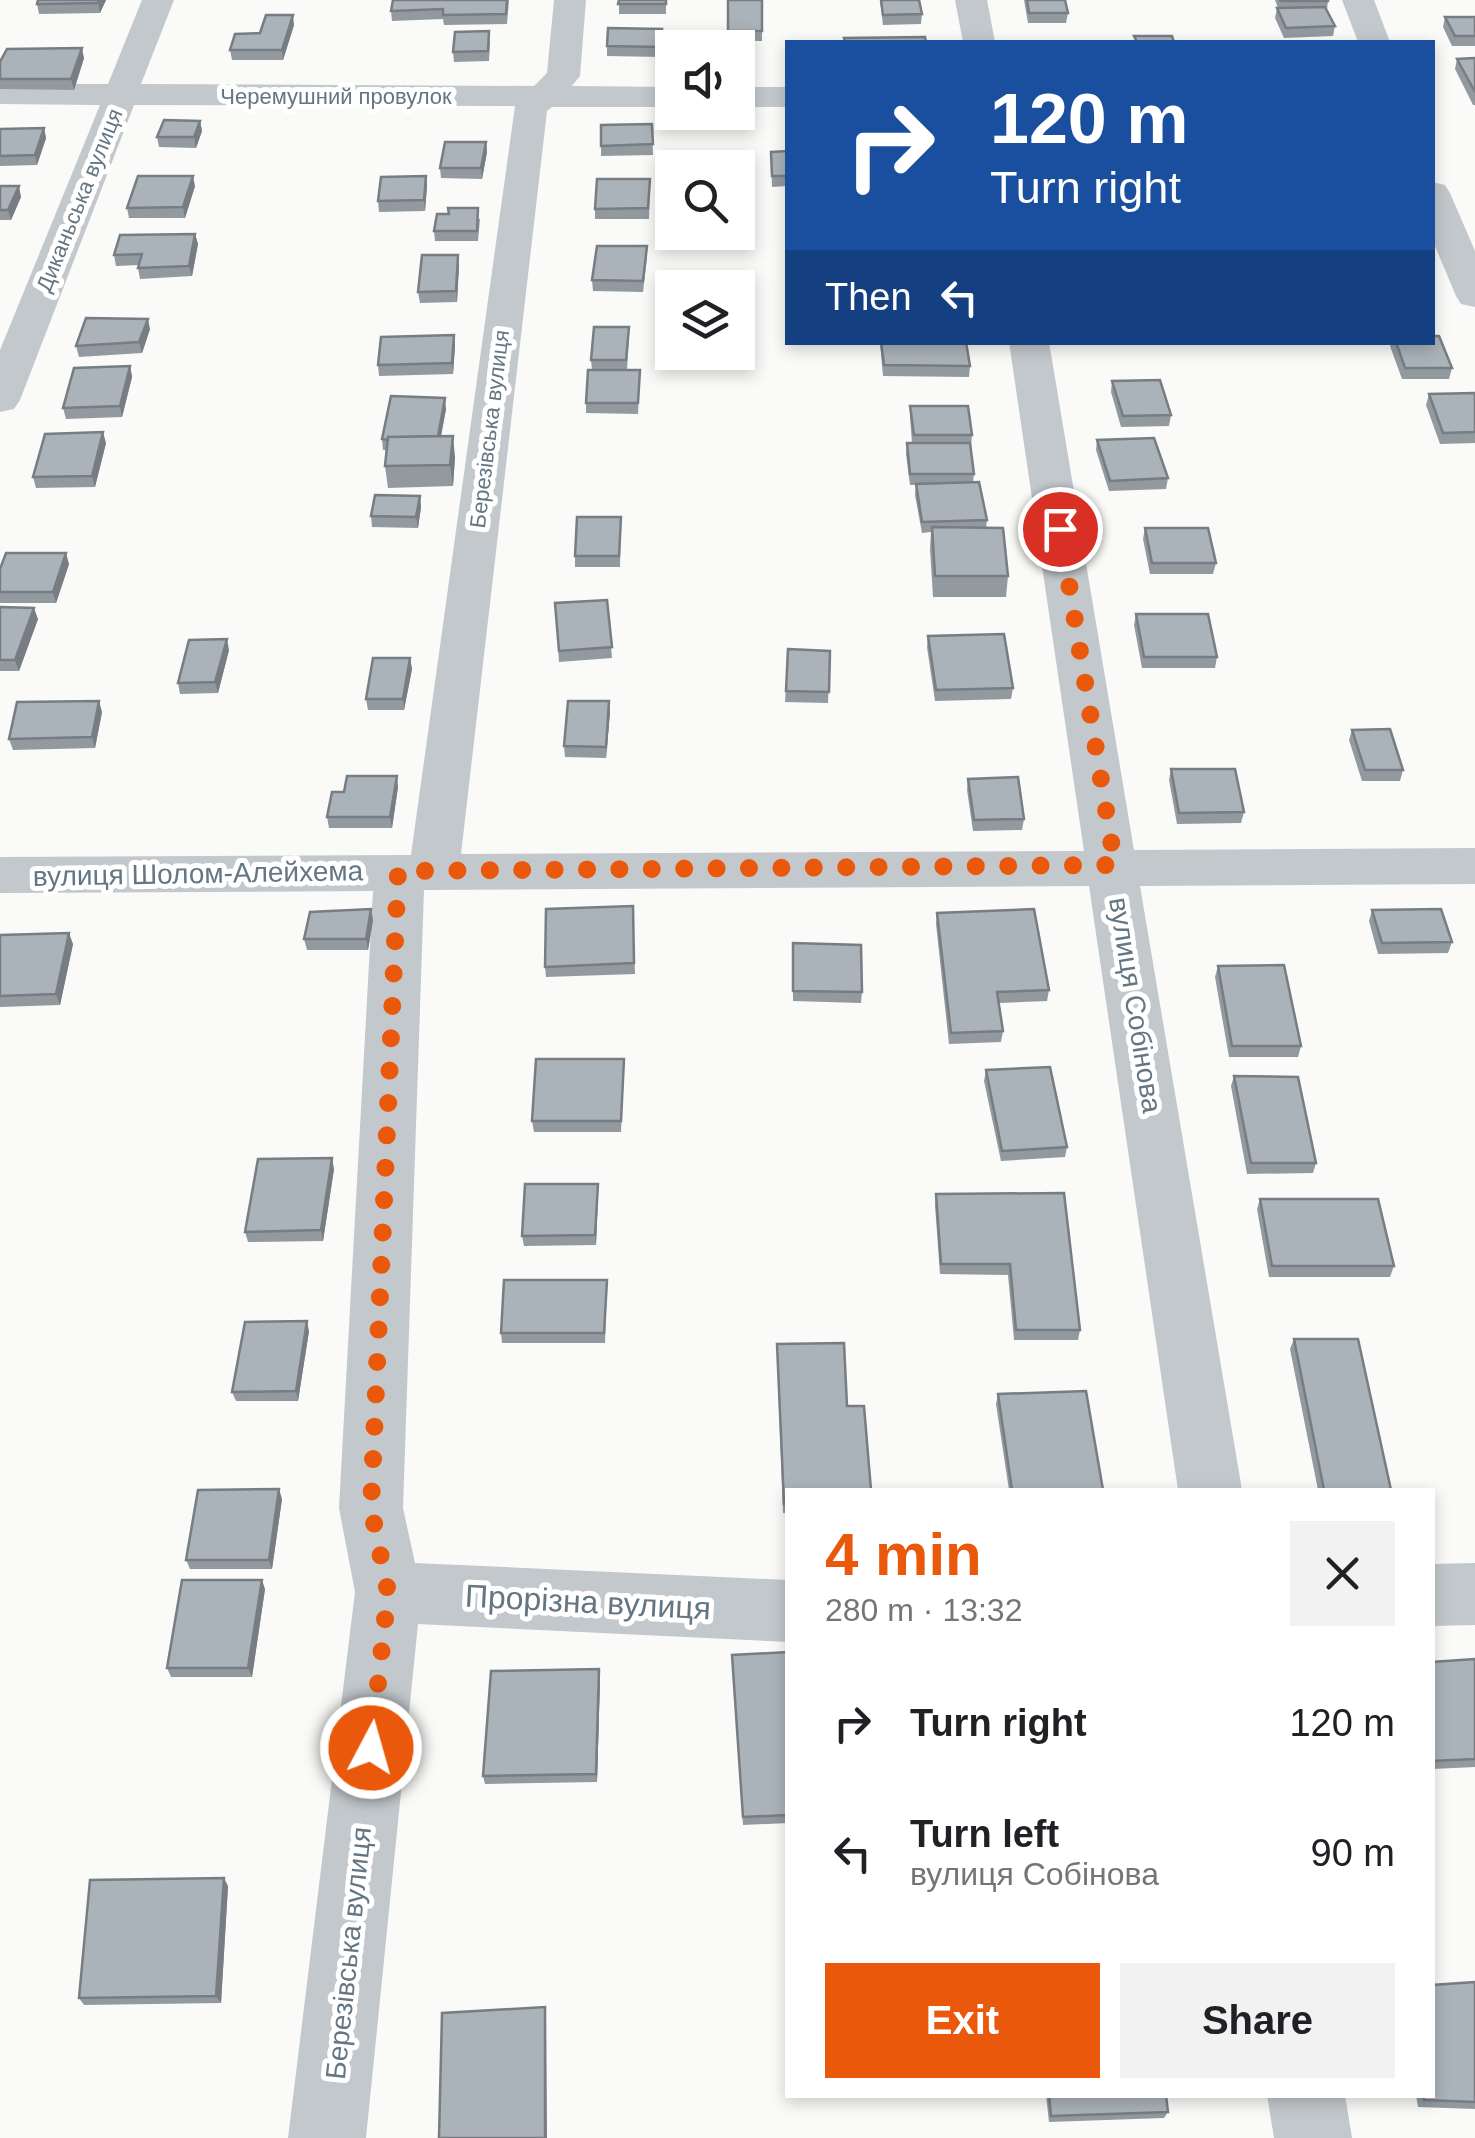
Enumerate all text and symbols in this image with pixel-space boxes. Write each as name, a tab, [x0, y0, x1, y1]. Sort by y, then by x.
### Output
map controls	[655, 30, 755, 370]
button: sound	[655, 30, 755, 130]
icon: right	[825, 80, 955, 210]
text: 120 m	[990, 80, 1188, 158]
street label: Черемушний провулок	[220, 84, 452, 109]
street label: Диканьська вулиця	[31, 105, 128, 295]
button: search	[655, 150, 755, 250]
text: Turn right	[990, 162, 1181, 213]
button: layers	[655, 270, 755, 370]
icon: left	[932, 270, 987, 325]
text: Then	[825, 276, 912, 318]
street label: Березівська вулиця	[465, 329, 514, 530]
pin	[1018, 487, 1103, 572]
icon: arrive	[1033, 502, 1088, 557]
street label: вулиця Шолом-Алейхема	[33, 855, 364, 892]
street label: вулиця Собінова	[1103, 895, 1168, 1115]
text: 4 min	[825, 1521, 982, 1588]
button: close	[1290, 1521, 1395, 1626]
street label: Прорізна вулиця	[464, 1578, 712, 1626]
text: 280 m · 13:32	[825, 1592, 1022, 1628]
position arrow	[319, 1696, 423, 1800]
icon: right	[825, 1696, 880, 1751]
text: Turn right	[910, 1702, 1087, 1744]
text: 120 m	[1289, 1702, 1395, 1744]
text: Turn left	[910, 1813, 1059, 1855]
street label: Березівська вулиця	[320, 1825, 377, 2081]
icon: left	[825, 1826, 880, 1881]
text: 90 m	[1311, 1832, 1395, 1874]
text: вулиця Собінова	[910, 1856, 1159, 1892]
button: Exit	[825, 1963, 1100, 2078]
button: Share	[1120, 1963, 1395, 2078]

